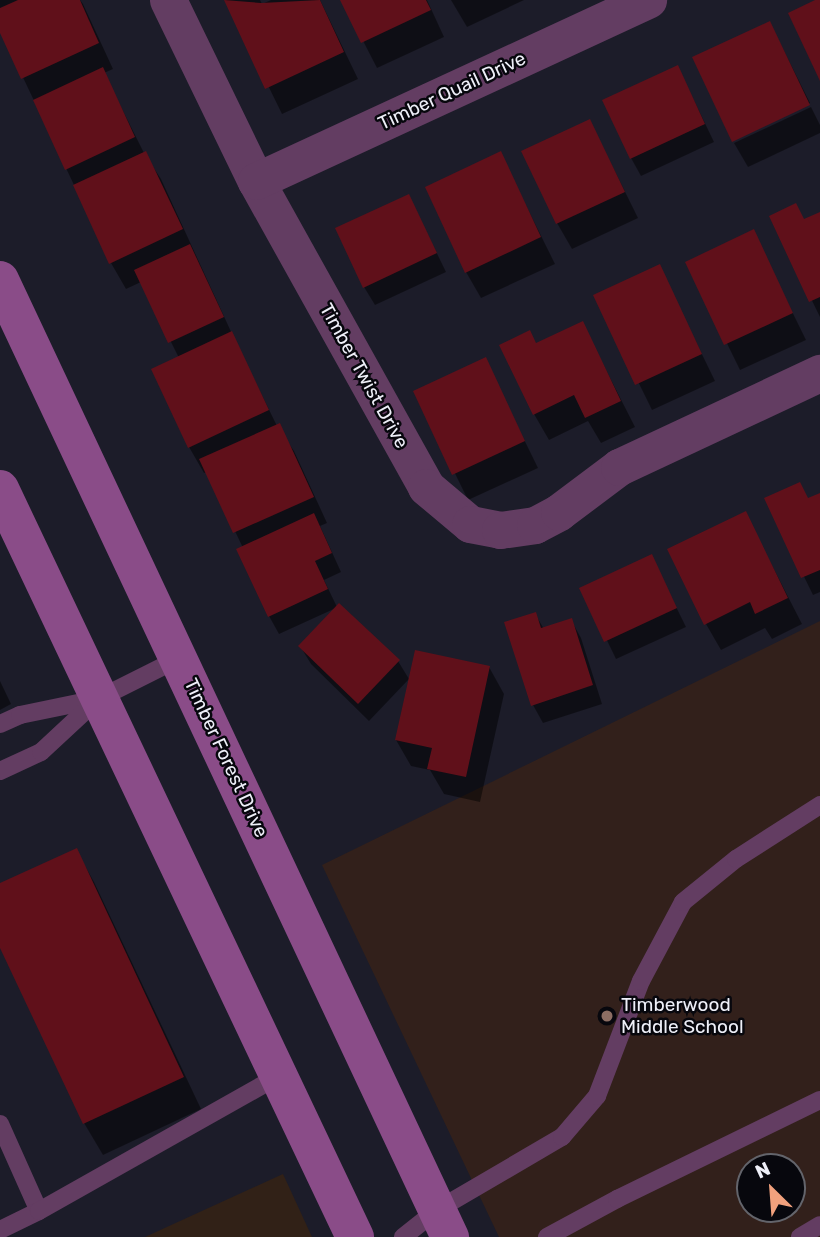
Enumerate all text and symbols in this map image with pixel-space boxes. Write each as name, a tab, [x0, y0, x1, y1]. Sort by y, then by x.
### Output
street label: Timber Quail Drive	[374, 47, 530, 135]
street label: Timber Twist Drive	[314, 299, 414, 453]
street label: Timber Forest Drive	[179, 675, 273, 841]
place label: Timberwood Middle School	[621, 994, 744, 1038]
marker: Timberwood Middle School	[599, 1008, 615, 1024]
north arrow	[736, 1153, 806, 1223]
text: N	[752, 1157, 774, 1184]

